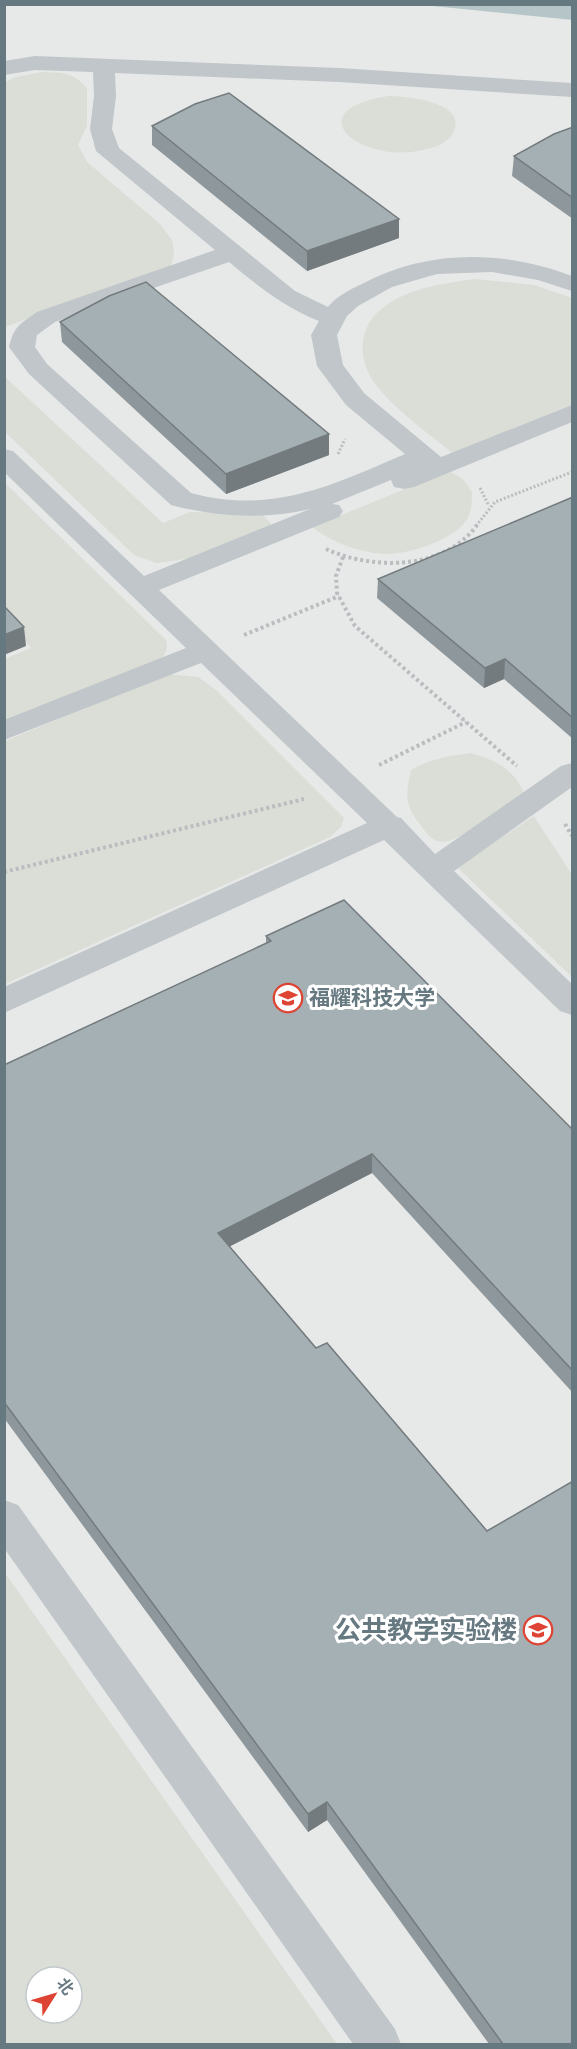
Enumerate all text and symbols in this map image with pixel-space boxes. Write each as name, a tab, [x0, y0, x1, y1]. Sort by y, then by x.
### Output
school or university icon: 福耀科技大学	[272, 982, 304, 1014]
place label: 福耀科技大学	[309, 985, 435, 1010]
school or university icon: 公共教学实验楼	[522, 1614, 554, 1646]
place label: 公共教学实验楼	[335, 1615, 517, 1645]
north arrow	[24, 1965, 84, 2025]
text: 北	[53, 1974, 78, 1998]

